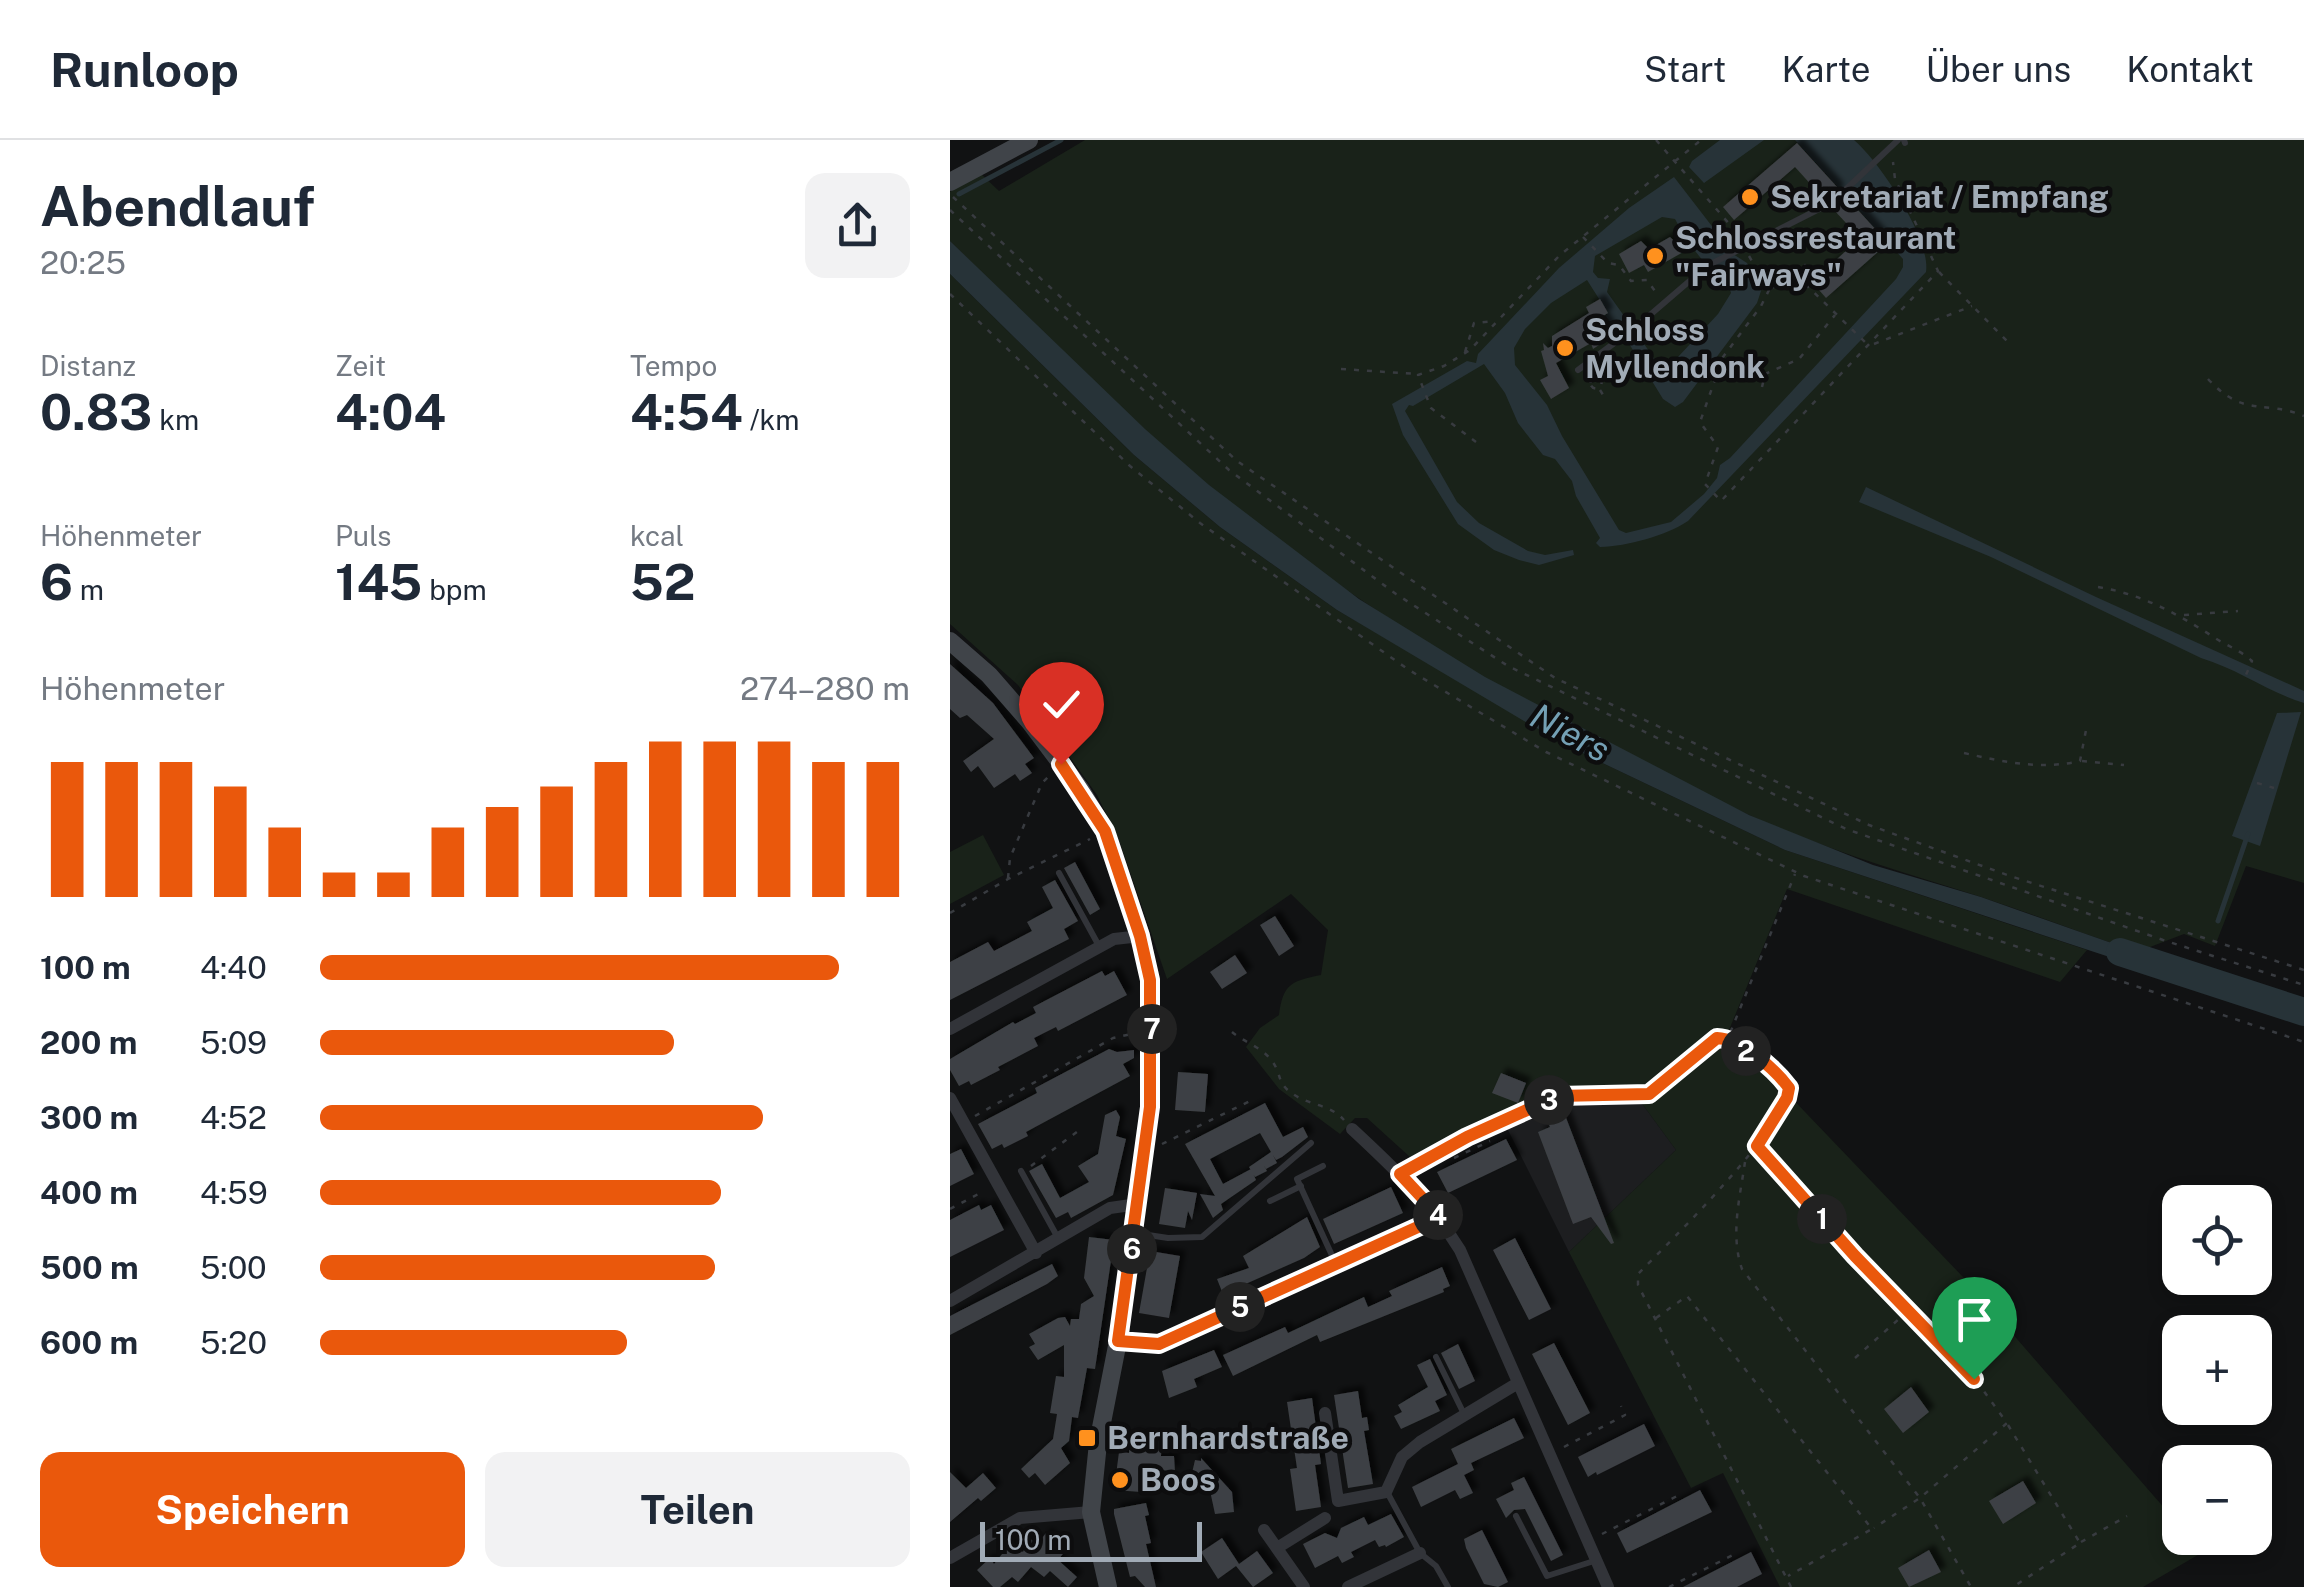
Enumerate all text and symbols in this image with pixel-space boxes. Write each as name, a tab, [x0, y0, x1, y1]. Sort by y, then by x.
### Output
text: Runloop	[50, 41, 239, 98]
text: Start	[1644, 49, 1726, 90]
text: Karte	[1781, 49, 1871, 90]
text: Über uns	[1926, 49, 2071, 90]
text: Kontakt	[2126, 49, 2254, 90]
button: share	[805, 173, 910, 278]
text: Abendlauf	[40, 174, 315, 238]
place label: Sekretariat / Empfang	[1770, 178, 2109, 215]
marker: Sekretariat / Empfang	[1739, 186, 1761, 208]
place label: Schlossrestaurant "Fairways"	[1675, 219, 1956, 293]
text: 20:25	[40, 244, 126, 281]
marker: Schlossrestaurant "Fairways"	[1644, 245, 1666, 267]
place label: Schloss Myllendonk	[1585, 311, 1765, 385]
marker: Schloss Myllendonk	[1554, 337, 1576, 359]
text: Distanz	[40, 349, 136, 382]
text: Zeit	[335, 349, 386, 382]
text: Tempo	[630, 349, 717, 382]
text: 0.83	[40, 382, 152, 441]
text: 4:04	[335, 382, 446, 441]
text: 4:54	[630, 382, 743, 441]
text: km	[152, 403, 199, 436]
text: /km	[743, 403, 799, 436]
text: Höhenmeter	[40, 519, 202, 552]
text: Puls	[335, 519, 391, 552]
text: kcal	[630, 519, 684, 552]
text: 6	[40, 552, 73, 611]
text: 145	[335, 552, 422, 611]
text: 52	[630, 552, 696, 611]
text: m	[73, 573, 104, 606]
text: bpm	[422, 573, 487, 606]
pin	[1019, 662, 1104, 765]
text: Höhenmeter	[40, 670, 225, 707]
text: 274–280 m	[740, 670, 910, 707]
icon: check	[1034, 677, 1089, 732]
water label: Niers	[1524, 695, 1617, 770]
text: 100 m	[40, 949, 131, 986]
text: 4:40	[200, 949, 267, 986]
pin: 7	[1127, 1004, 1177, 1054]
text: 7	[1143, 1012, 1161, 1045]
text: 200 m	[40, 1024, 137, 1061]
text: 5:09	[200, 1024, 267, 1061]
pin: 2	[1721, 1026, 1771, 1076]
text: 2	[1737, 1034, 1755, 1067]
pin: 3	[1524, 1075, 1574, 1125]
text: 3	[1540, 1083, 1558, 1116]
text: 300 m	[40, 1099, 138, 1136]
text: 4:52	[200, 1099, 267, 1136]
text: 400 m	[40, 1174, 138, 1211]
text: 4:59	[200, 1174, 268, 1211]
map controls	[2162, 1185, 2272, 1555]
button: locate	[2162, 1185, 2272, 1295]
pin: 4	[1413, 1190, 1463, 1240]
pin: 1	[1797, 1194, 1847, 1244]
text: 4	[1429, 1198, 1447, 1231]
text: 1	[1816, 1202, 1828, 1235]
pin: 6	[1107, 1224, 1157, 1274]
text: 6	[1123, 1232, 1141, 1265]
text: 500 m	[40, 1249, 139, 1286]
text: 5:00	[200, 1249, 267, 1286]
pin	[1932, 1277, 2017, 1380]
pin: 5	[1215, 1282, 1265, 1332]
text: 5	[1231, 1290, 1249, 1323]
icon: arrive	[1947, 1292, 2002, 1347]
button: +	[2162, 1315, 2272, 1425]
text: 600 m	[40, 1324, 138, 1361]
text: 5:20	[200, 1324, 267, 1361]
place label: Bernhardstraße	[1107, 1419, 1349, 1456]
marker: Bernhardstraße	[1076, 1427, 1098, 1449]
button: −	[2162, 1445, 2272, 1555]
button: Speichern	[40, 1452, 465, 1567]
button: Teilen	[485, 1452, 910, 1567]
place label: Boos	[1140, 1461, 1216, 1498]
marker: Boos	[1109, 1469, 1131, 1491]
scale bar	[980, 1517, 1202, 1562]
text: 100 m	[995, 1523, 1072, 1556]

